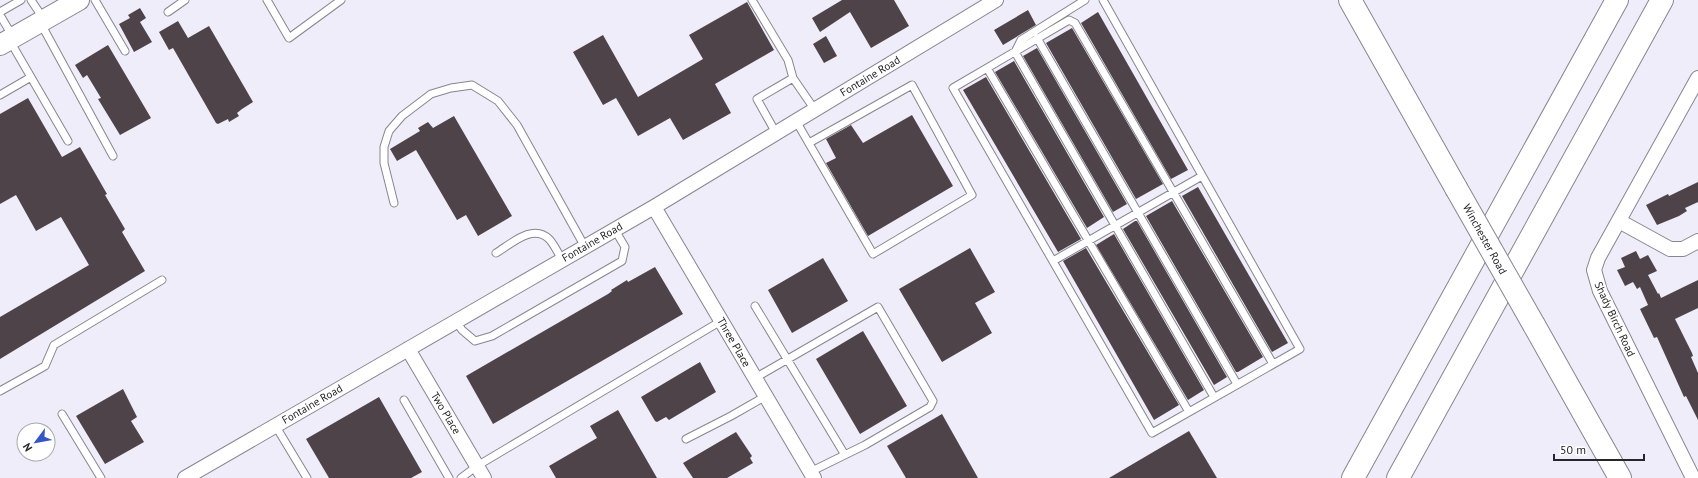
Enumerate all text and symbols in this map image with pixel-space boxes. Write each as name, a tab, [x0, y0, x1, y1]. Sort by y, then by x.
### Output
street label: Fontaine Road	[837, 53, 903, 99]
street label: Winchester Road	[1460, 201, 1510, 277]
street label: Fontaine Road	[559, 219, 625, 265]
street label: Shady Birch Road	[1591, 279, 1639, 359]
street label: Three Place	[714, 315, 754, 370]
street label: Fontaine Road	[279, 381, 345, 427]
street label: Two Place	[428, 389, 464, 437]
north arrow	[16, 422, 56, 462]
scale bar	[1554, 436, 1644, 462]
text: N	[20, 441, 35, 454]
text: 50 m	[1560, 442, 1586, 457]

